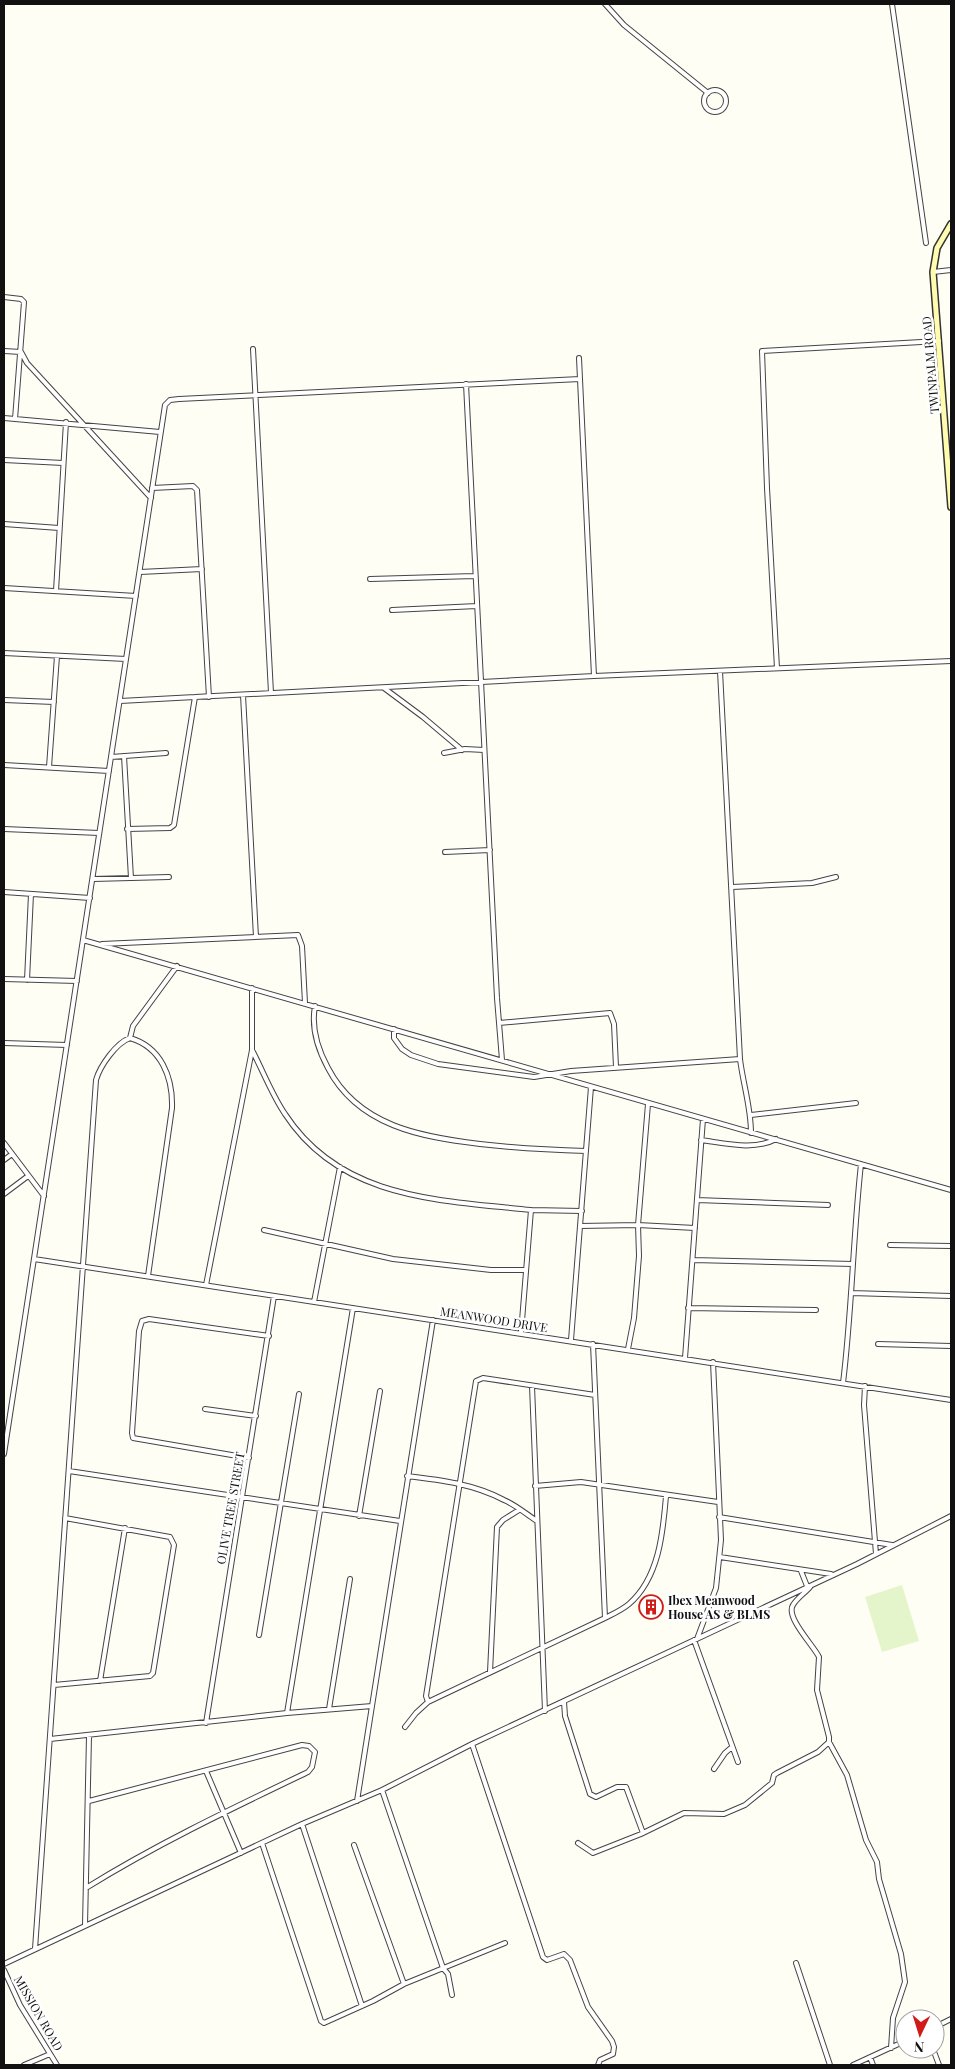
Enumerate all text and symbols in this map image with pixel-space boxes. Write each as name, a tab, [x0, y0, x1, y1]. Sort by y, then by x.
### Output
street label: TWINPALM ROAD	[918, 315, 942, 414]
street label: MEANWOOD DRIVE	[439, 1303, 549, 1335]
street label: OLIVE TREE STREET	[212, 1450, 248, 1566]
place label: Ibex Meanwood House AS & BLMS	[668, 1592, 770, 1622]
building icon: Ibex Meanwood House AS & BLMS	[638, 1594, 664, 1620]
street label: MISSION ROAD	[11, 1973, 67, 2054]
north arrow	[895, 2009, 945, 2059]
text: N	[913, 2038, 925, 2057]

